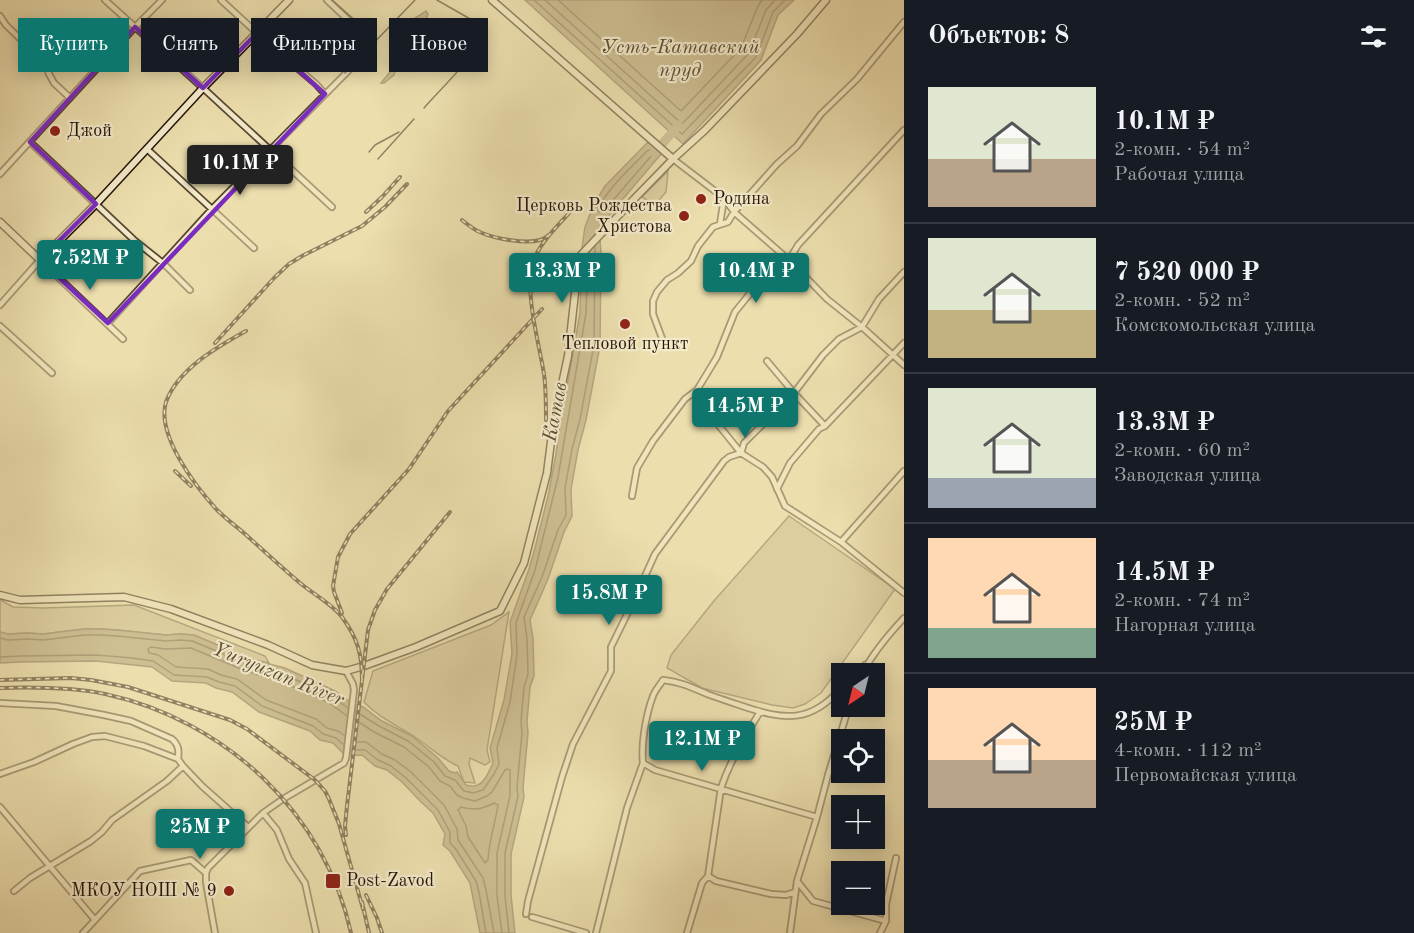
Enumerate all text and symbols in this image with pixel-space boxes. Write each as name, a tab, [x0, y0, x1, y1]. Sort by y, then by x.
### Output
chip: Купить	[18, 18, 129, 72]
chip: Снять	[141, 18, 239, 72]
chip: Фильтры	[251, 18, 377, 72]
chip: Новое	[389, 18, 488, 72]
icon: filters	[1357, 20, 1390, 53]
text: Объектов: 8	[928, 23, 1069, 49]
water label: Усть-Катавский пруд	[600, 38, 760, 81]
text: 10.1M ₽	[1114, 109, 1215, 135]
icon: home	[976, 111, 1048, 183]
place label: Джой	[67, 122, 112, 140]
marker: Джой	[48, 124, 62, 138]
text: 2-комн. · 54 m²	[1114, 140, 1250, 160]
pin: 10.1M ₽	[185, 145, 295, 196]
text: 10.1M ₽	[201, 154, 279, 174]
text: Рабочая улица	[1114, 165, 1244, 185]
place label: Родина	[713, 190, 770, 208]
marker: Родина	[694, 192, 708, 206]
place label: Церковь Рождества Христова	[516, 197, 672, 236]
marker: Церковь Рождества Христова	[677, 209, 691, 223]
pin: 7.52M ₽	[35, 240, 145, 291]
text: 7.52M ₽	[51, 249, 129, 269]
pin: 13.3M ₽	[507, 253, 617, 304]
pin: 10.4M ₽	[701, 253, 811, 304]
text: 7 520 000 ₽	[1114, 260, 1260, 286]
text: 13.3M ₽	[523, 262, 601, 282]
text: 10.4M ₽	[717, 262, 795, 282]
icon: home	[976, 262, 1048, 334]
text: 2-комн. · 52 m²	[1114, 291, 1250, 311]
text: Комскомольская улица	[1114, 316, 1315, 336]
marker: Тепловой пункт	[618, 317, 632, 331]
place label: Тепловой пункт	[562, 335, 688, 353]
water label: Катав	[540, 381, 572, 444]
pin: 14.5M ₽	[690, 388, 800, 439]
text: 14.5M ₽	[706, 397, 784, 417]
text: 13.3M ₽	[1114, 410, 1215, 436]
icon: home	[976, 412, 1048, 484]
text: 2-комн. · 60 m²	[1114, 441, 1250, 461]
text: Заводская улица	[1114, 466, 1261, 486]
text: 14.5M ₽	[1114, 560, 1215, 586]
icon: home	[976, 562, 1048, 634]
pin: 15.8M ₽	[554, 575, 664, 626]
text: 15.8M ₽	[570, 584, 648, 604]
text: 2-комн. · 74 m²	[1114, 591, 1250, 611]
text: Нагорная улица	[1114, 616, 1256, 636]
water label: Yuryuzan River	[209, 640, 347, 711]
north arrow	[831, 663, 885, 717]
map controls	[831, 663, 885, 915]
text: 25M ₽	[1114, 710, 1193, 736]
icon: home	[976, 712, 1048, 784]
pin: 12.1M ₽	[647, 721, 757, 772]
button: locate	[831, 729, 885, 783]
text: 12.1M ₽	[663, 730, 741, 750]
text: 4-комн. · 112 m²	[1114, 741, 1262, 761]
text: Первомайская улица	[1114, 766, 1297, 786]
button: +	[831, 795, 885, 849]
pin: 25M ₽	[158, 809, 242, 860]
text: 25M ₽	[170, 818, 230, 838]
button: −	[831, 861, 885, 915]
marker: Post-Zavod	[324, 872, 342, 890]
place label: Post-Zavod	[346, 872, 434, 890]
place label: МКОУ НОШ № 9	[71, 882, 217, 900]
marker: МКОУ НОШ № 9	[222, 884, 236, 898]

